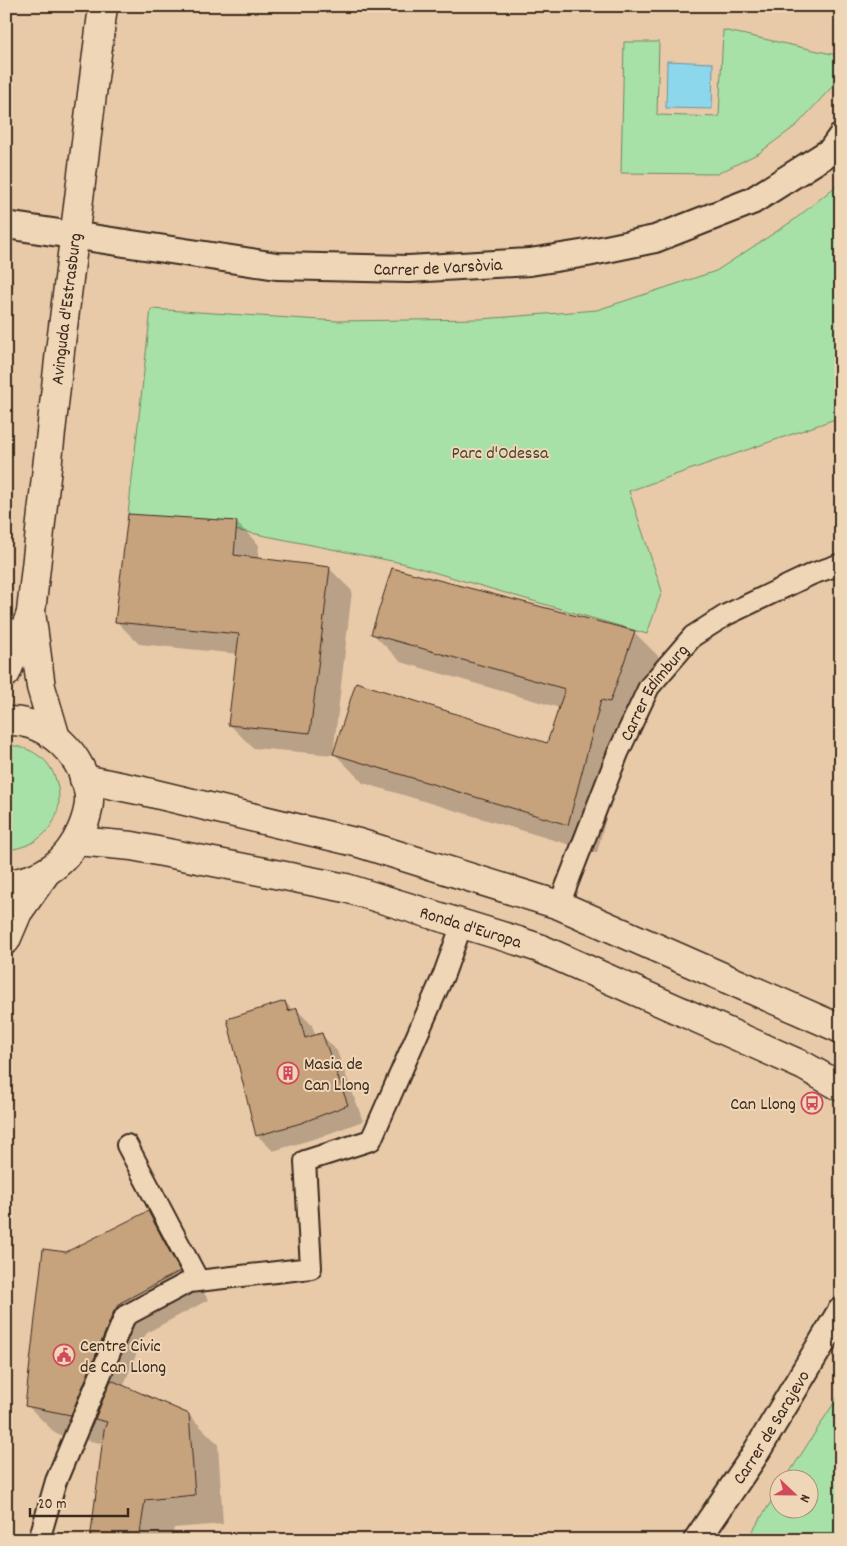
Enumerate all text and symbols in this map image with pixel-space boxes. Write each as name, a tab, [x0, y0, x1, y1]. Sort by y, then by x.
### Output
street label: Avinguda d'Estrasburg	[46, 232, 90, 386]
street label: Carrer de Varsòvia	[373, 254, 503, 284]
park label: Parc d'Odessa	[452, 442, 549, 467]
street label: Carrer Edimburg	[615, 640, 696, 746]
street label: Ronda d'Europa	[416, 901, 525, 957]
place label: Masia de Can Llong	[304, 1053, 370, 1099]
building icon: Masia de Can Llong	[276, 1061, 300, 1085]
bus stop icon: Can Llong	[800, 1091, 824, 1115]
place label: Can Llong	[730, 1093, 796, 1118]
place label: Centre Civic de Can Llong	[80, 1335, 166, 1381]
public building icon: Centre Civic de Can Llong	[52, 1343, 76, 1367]
street label: Carrer de Sarajevo	[728, 1366, 817, 1490]
north arrow	[770, 1468, 820, 1518]
scale bar	[30, 1486, 128, 1518]
text: N	[794, 1491, 815, 1505]
text: 20 m	[38, 1494, 66, 1516]

